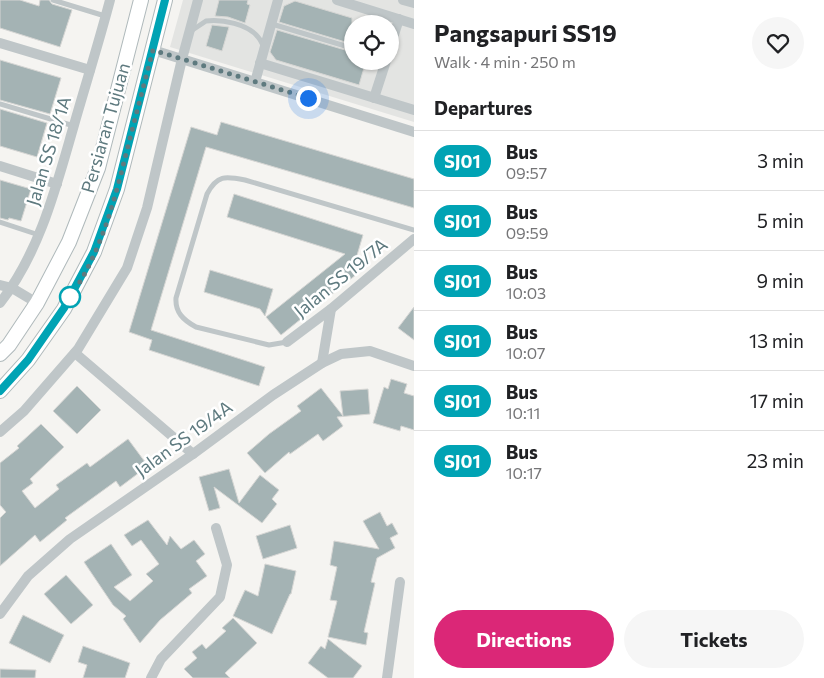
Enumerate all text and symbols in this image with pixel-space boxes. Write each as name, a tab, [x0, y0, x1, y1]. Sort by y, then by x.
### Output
map controls	[344, 15, 399, 70]
button: locate	[344, 15, 399, 70]
button: heart	[752, 17, 804, 69]
text: Pangsapuri SS19	[434, 18, 617, 47]
text: Walk · 4 min · 250 m	[434, 52, 576, 71]
street label: Persiaran Tujuan	[76, 60, 134, 195]
your location	[296, 86, 321, 111]
street label: Jalan SS 18/1A	[21, 93, 75, 208]
text: Departures	[434, 96, 532, 119]
text: Bus	[506, 140, 538, 163]
text: 3 min	[757, 149, 804, 172]
text: SJ01	[444, 150, 481, 172]
text: 09:57	[506, 163, 547, 182]
text: Bus	[506, 200, 538, 223]
text: 5 min	[757, 209, 804, 232]
text: SJ01	[444, 210, 481, 232]
text: 09:59	[506, 223, 549, 242]
street label: Jalan SS 19/7A	[289, 233, 391, 322]
text: Bus	[506, 260, 538, 283]
text: 9 min	[756, 269, 804, 292]
text: SJ01	[444, 270, 481, 292]
text: 10:03	[506, 283, 546, 302]
unlabelled marker	[59, 286, 81, 308]
text: Bus	[506, 320, 538, 343]
text: 13 min	[749, 329, 804, 352]
text: SJ01	[444, 330, 481, 352]
text: 10:07	[506, 343, 546, 362]
text: Bus	[506, 380, 538, 403]
text: 17 min	[750, 389, 804, 412]
text: SJ01	[444, 390, 481, 412]
street label: Jalan SS 19/4A	[130, 395, 236, 481]
text: 10:11	[506, 403, 540, 422]
text: Bus	[506, 440, 538, 463]
text: 23 min	[747, 449, 804, 472]
text: SJ01	[444, 450, 481, 472]
text: 10:17	[506, 463, 542, 482]
button: Directions	[434, 610, 614, 668]
button: Tickets	[624, 610, 804, 668]

